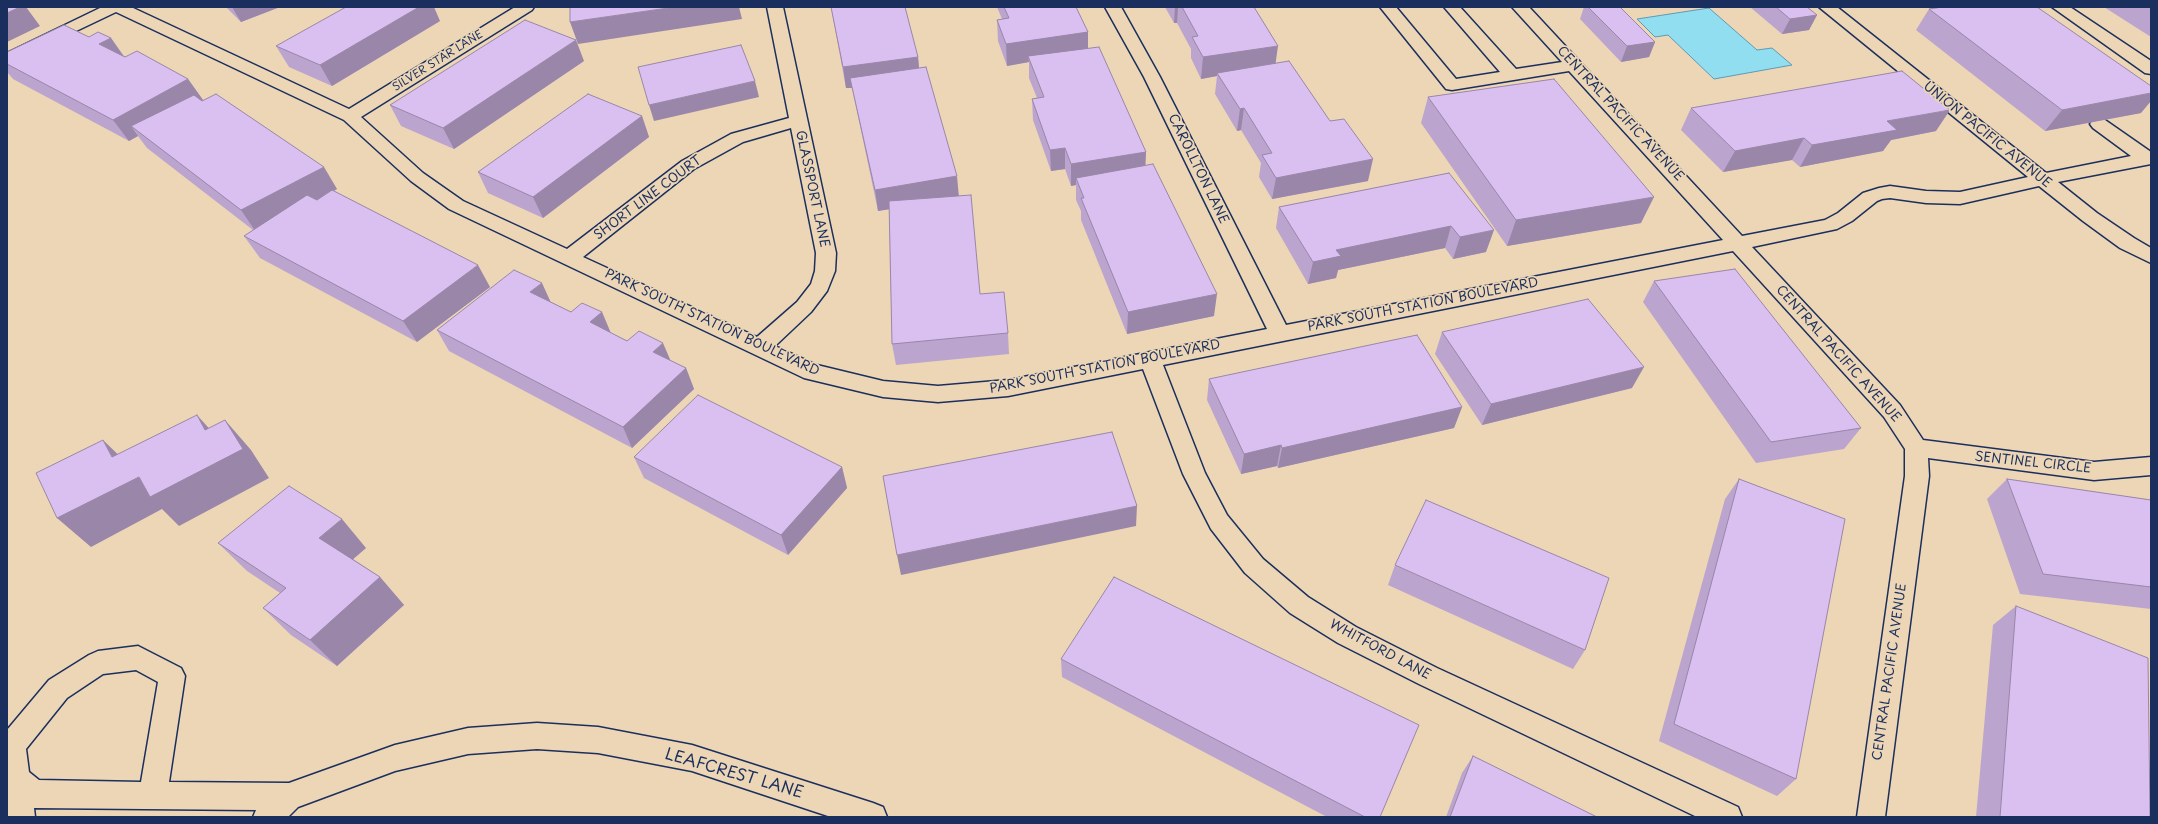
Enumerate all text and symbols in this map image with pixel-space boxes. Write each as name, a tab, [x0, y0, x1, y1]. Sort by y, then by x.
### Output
street label: SILVER STAR LANE	[390, 28, 486, 94]
street label: CENTRAL PACIFIC AVENUE	[1553, 43, 1687, 185]
street label: UNION PACIFIC AVENUE	[1920, 79, 2054, 191]
street label: CAROLLTON LANE	[1165, 111, 1231, 227]
street label: GLASSPORT LANE	[792, 129, 832, 249]
street label: SHORT LINE COURT	[591, 153, 705, 243]
street label: PARK SOUTH STATION BOULEVARD	[602, 266, 822, 380]
street label: PARK SOUTH STATION BOULEVARD	[1306, 275, 1540, 335]
street label: CENTRAL PACIFIC AVENUE	[1772, 282, 1904, 426]
street label: PARK SOUTH STATION BOULEVARD	[988, 337, 1222, 397]
street label: SENTINEL CIRCLE	[1974, 449, 2092, 477]
street label: CENTRAL PACIFIC AVENUE	[1870, 582, 1910, 762]
street label: WHITFORD LANE	[1327, 617, 1433, 683]
street label: LEAFCREST LANE	[662, 745, 806, 803]

